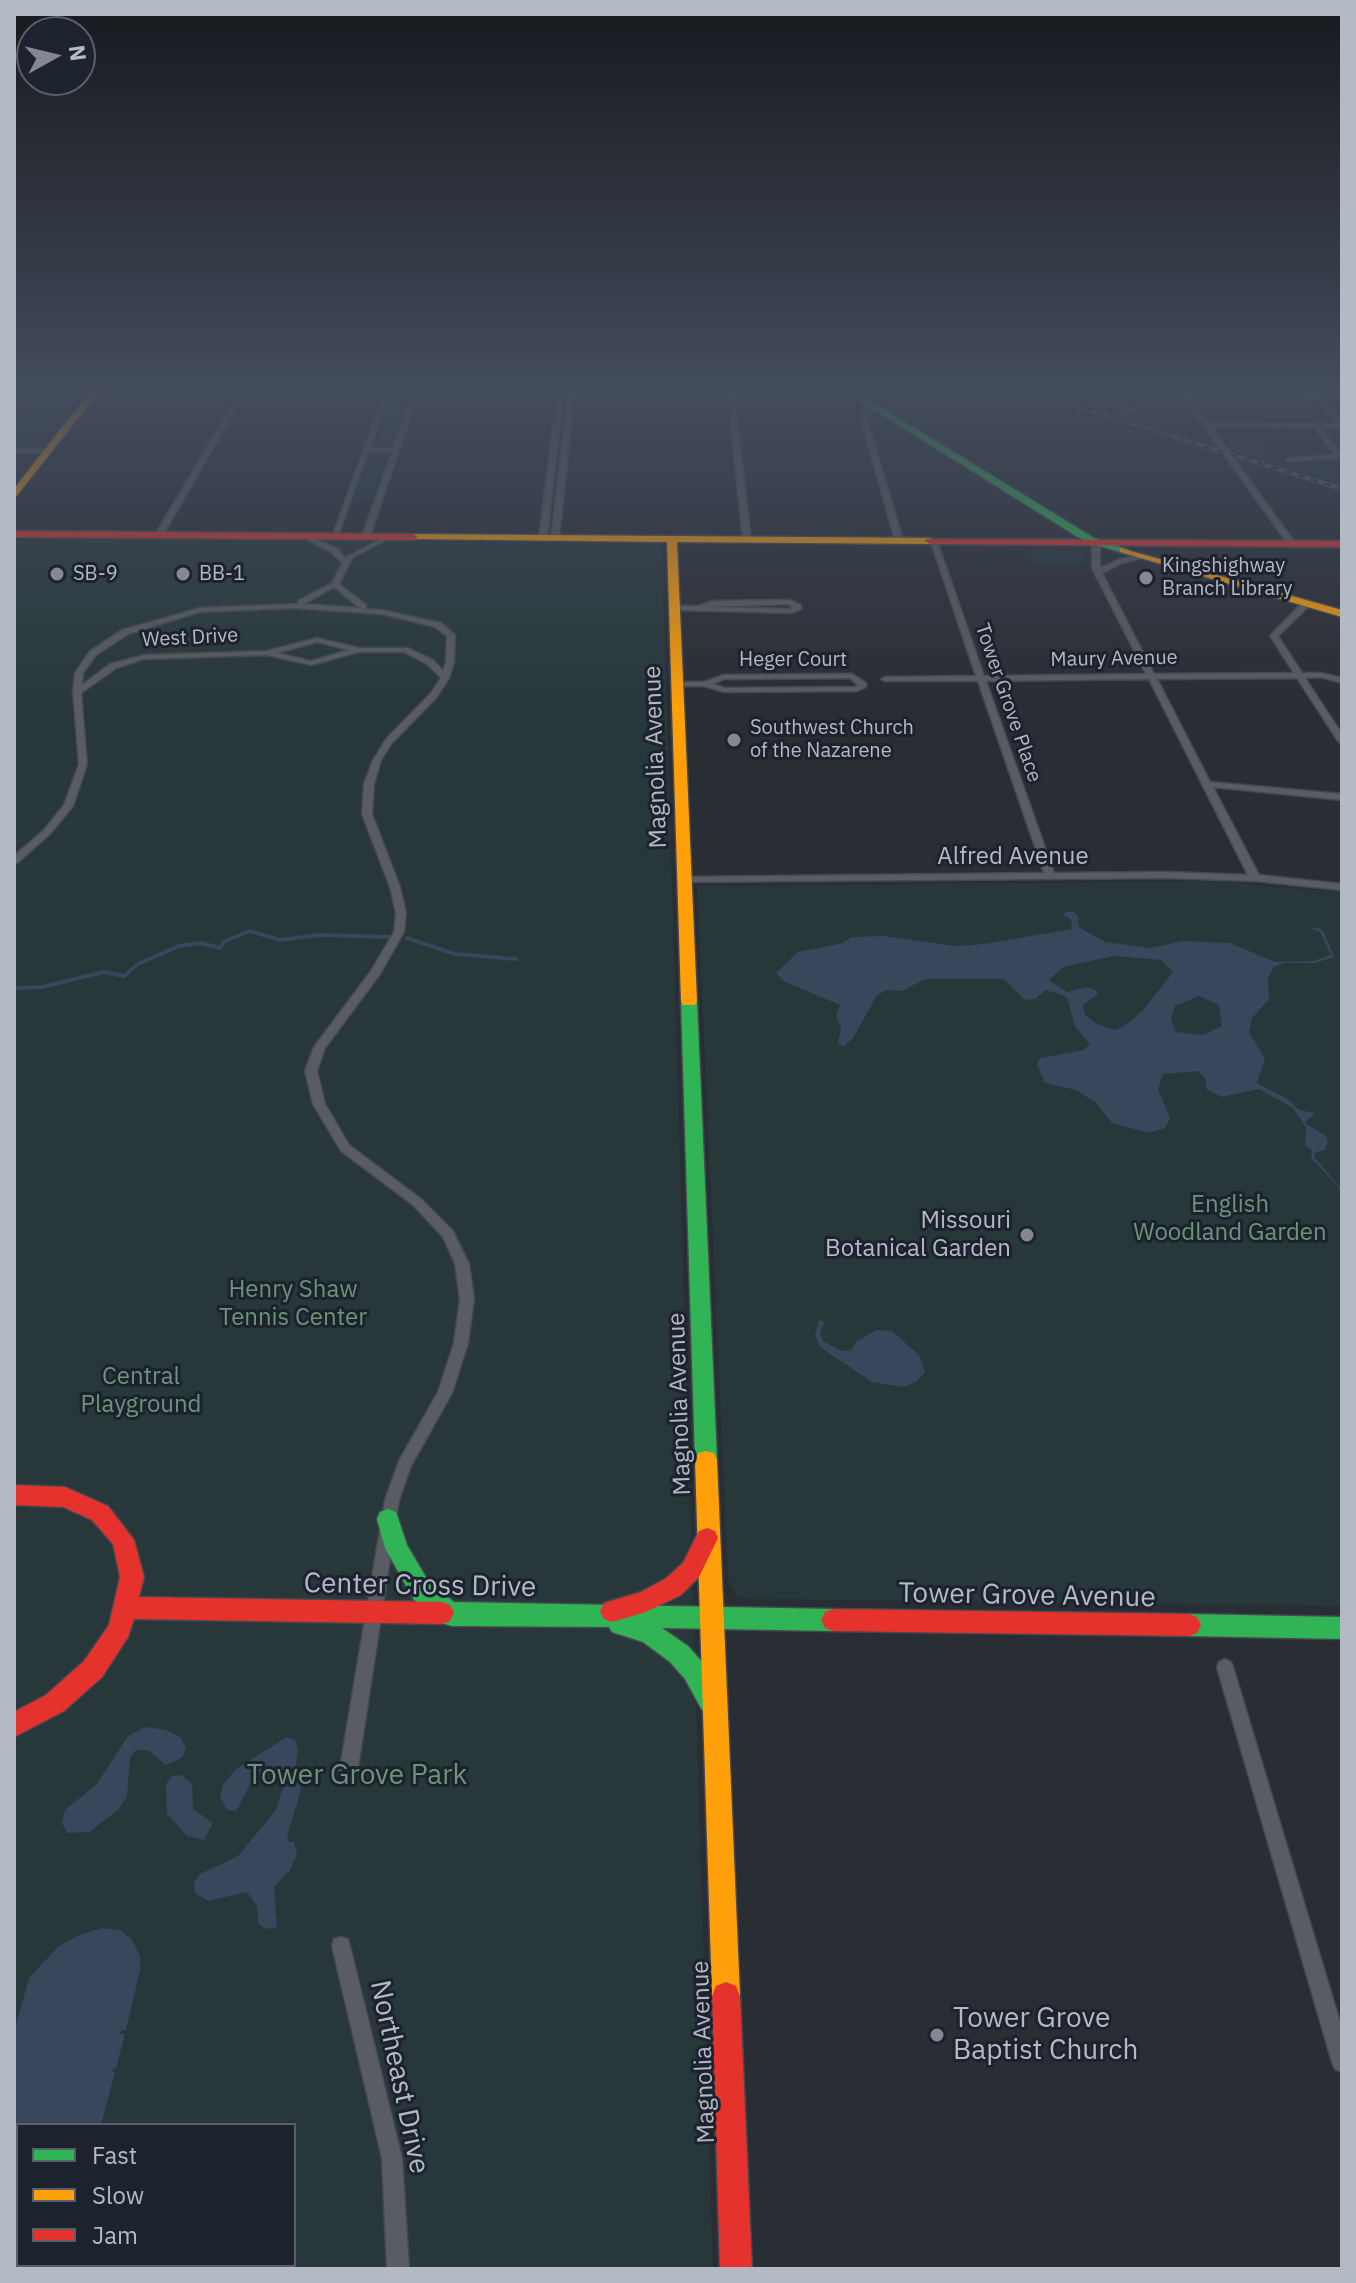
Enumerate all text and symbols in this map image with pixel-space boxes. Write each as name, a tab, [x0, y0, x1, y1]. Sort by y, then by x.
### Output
north arrow	[16, 16, 96, 96]
text: N	[63, 43, 94, 63]
place label: Kingshighway Branch Library	[1162, 554, 1293, 601]
place label: SB-9	[73, 562, 118, 586]
place label: BB-1	[199, 562, 245, 586]
marker: SB-9	[48, 565, 66, 583]
marker: BB-1	[174, 565, 192, 583]
marker: Kingshighway Branch Library	[1137, 569, 1155, 587]
street label: Tower Grove Place	[970, 620, 1046, 786]
street label: West Drive	[141, 623, 239, 653]
street label: Maury Avenue	[1050, 646, 1178, 672]
street label: Heger Court	[739, 648, 847, 672]
street label: Magnolia Avenue	[638, 665, 674, 849]
place label: Southwest Church of the Nazarene	[750, 716, 914, 763]
marker: Southwest Church of the Nazarene	[725, 731, 743, 749]
street label: Alfred Avenue	[937, 843, 1089, 871]
park label: English Woodland Garden	[1133, 1191, 1327, 1247]
place label: Missouri Botanical Garden	[825, 1207, 1011, 1263]
marker: Missouri Botanical Garden	[1018, 1226, 1036, 1244]
park label: Henry Shaw Tennis Center	[219, 1276, 367, 1332]
street label: Magnolia Avenue	[662, 1312, 698, 1496]
park label: Central Playground	[80, 1363, 202, 1419]
street label: Center Cross Drive	[303, 1567, 537, 1605]
street label: Tower Grove Avenue	[898, 1577, 1156, 1615]
park label: Tower Grove Park	[247, 1759, 467, 1793]
street label: Magnolia Avenue	[686, 1960, 722, 2144]
street label: Northeast Drive	[362, 1977, 436, 2177]
place label: Tower Grove Baptist Church	[953, 2002, 1138, 2068]
marker: Tower Grove Baptist Church	[928, 2026, 946, 2044]
legend	[16, 2123, 296, 2267]
text: Fast	[92, 2139, 137, 2171]
text: Slow	[92, 2179, 144, 2211]
text: Jam	[92, 2219, 138, 2251]

